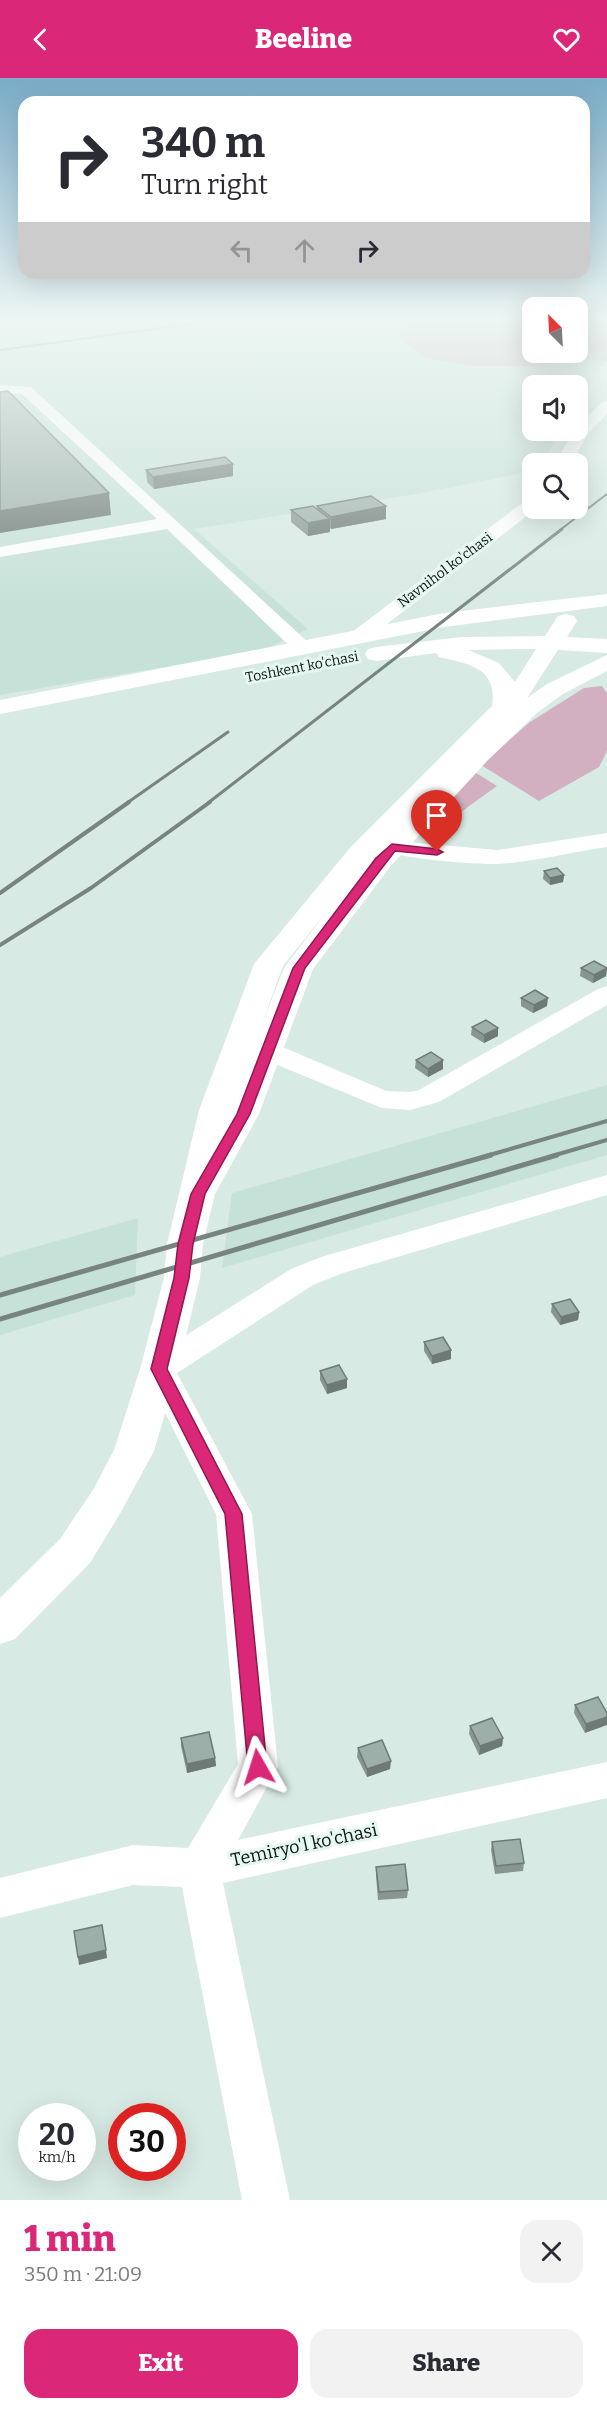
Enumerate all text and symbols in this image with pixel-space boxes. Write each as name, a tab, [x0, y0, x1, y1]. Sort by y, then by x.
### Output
icon: back	[24, 23, 57, 56]
text: Beeline	[255, 23, 352, 55]
icon: heart	[550, 23, 583, 56]
text: 340 m	[141, 118, 265, 168]
icon: right	[42, 120, 120, 198]
text: Turn right	[141, 169, 268, 201]
icon: left	[225, 234, 258, 267]
icon: ahead	[288, 234, 321, 267]
icon: right	[351, 234, 384, 267]
north arrow	[522, 297, 588, 363]
map controls	[522, 297, 588, 519]
button: sound	[522, 375, 588, 441]
button: search	[522, 453, 588, 519]
street label: Navnihol ko'chasi	[394, 529, 496, 611]
street label: Toshkent ko'chasi	[244, 648, 360, 686]
pin	[411, 790, 462, 852]
icon: arrive	[420, 799, 453, 832]
position arrow	[226, 1735, 290, 1799]
street label: Temiryo'l ko'chasi	[229, 1819, 379, 1871]
speed limit sign: 30	[108, 2103, 186, 2181]
text: 20	[39, 2117, 75, 2153]
text: km/h	[38, 2148, 76, 2166]
text: 1 min	[24, 2217, 116, 2261]
button: close	[520, 2220, 583, 2283]
text: 350 m · 21:09	[24, 2262, 142, 2286]
button: Exit	[24, 2329, 298, 2398]
button: Share	[310, 2329, 583, 2398]

